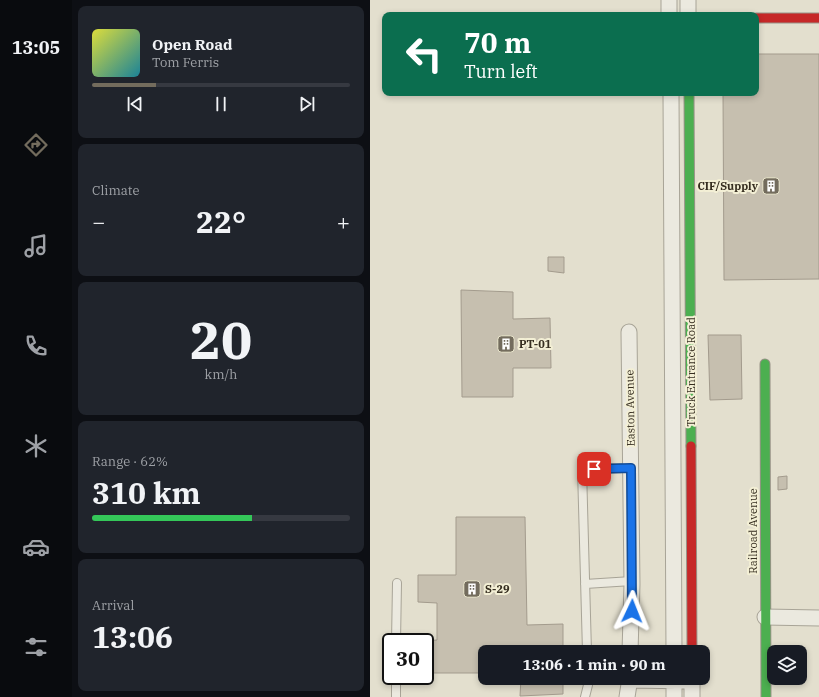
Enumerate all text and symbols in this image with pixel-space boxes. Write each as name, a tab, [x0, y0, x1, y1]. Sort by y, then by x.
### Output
text: 70 m	[464, 24, 531, 61]
icon: left	[398, 28, 450, 80]
text: Open Road	[152, 35, 232, 54]
text: 13:05	[12, 36, 60, 59]
text: Tom Ferris	[152, 54, 219, 71]
text: Turn left	[464, 60, 538, 83]
icon: previous	[124, 93, 146, 115]
icon: pause	[210, 93, 232, 115]
icon: next	[296, 93, 318, 115]
icon: directions	[22, 131, 50, 159]
building icon: CIF/Supply	[761, 176, 781, 196]
place label: CIF/Supply	[698, 179, 759, 193]
text: Climate	[92, 182, 139, 199]
text: 22°	[196, 202, 246, 241]
text: −	[92, 207, 105, 236]
text: +	[337, 207, 350, 236]
icon: music	[22, 232, 50, 260]
text: 20	[190, 306, 252, 373]
street label: Truck Entrance Road	[684, 317, 698, 427]
icon: phone	[22, 332, 50, 360]
building icon: PT-01	[496, 334, 516, 354]
place label: PT-01	[519, 337, 552, 351]
text: km/h	[205, 366, 237, 383]
street label: Easton Avenue	[622, 369, 638, 446]
icon: climate	[22, 432, 50, 460]
pin	[577, 452, 611, 486]
text: Range · 62%	[92, 453, 168, 470]
icon: arrive	[583, 458, 605, 480]
text: 310 km	[92, 473, 201, 512]
street label: Railroad Avenue	[746, 488, 760, 574]
icon: car	[22, 533, 50, 561]
building icon: S-29	[462, 579, 482, 599]
place label: S-29	[485, 582, 510, 596]
position arrow	[611, 590, 653, 632]
text: Arrival	[92, 597, 134, 614]
text: 13:06	[92, 617, 173, 656]
icon: filters	[22, 633, 50, 661]
speed limit sign: 30	[382, 633, 434, 685]
map controls	[767, 645, 807, 685]
button: layers	[767, 645, 807, 685]
text: 13:06 · 1 min · 90 m	[522, 655, 666, 674]

